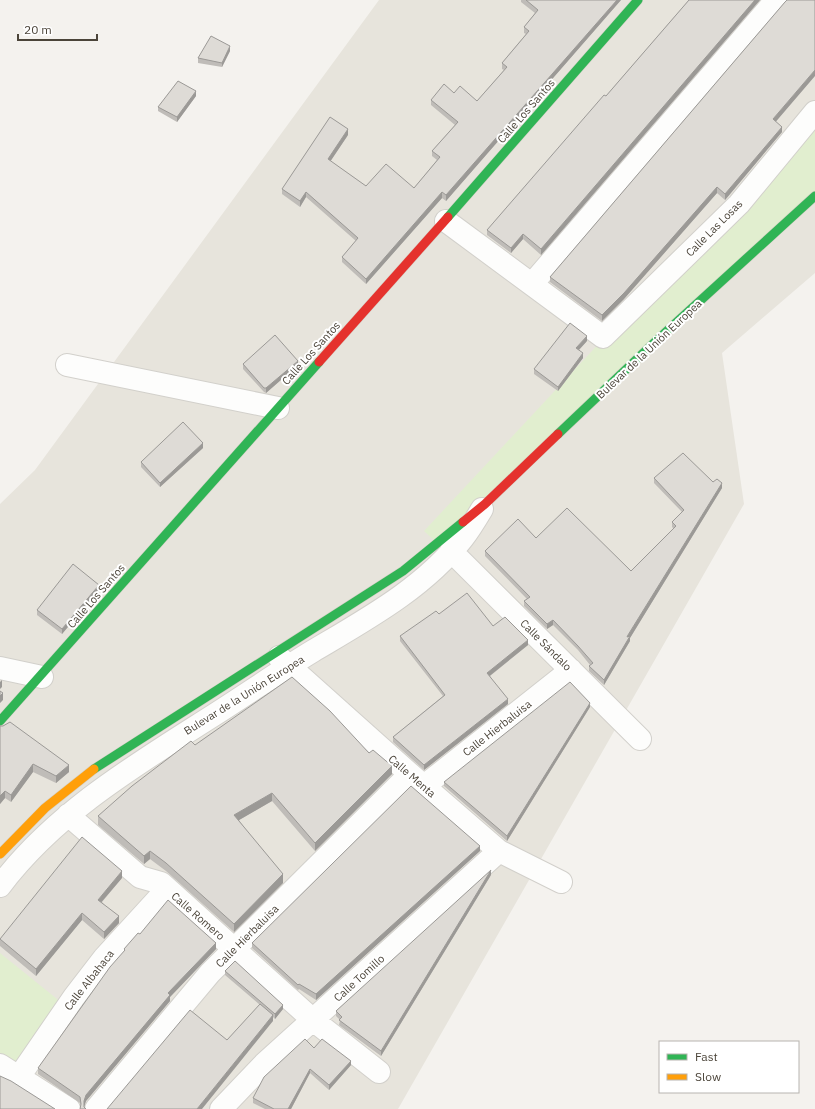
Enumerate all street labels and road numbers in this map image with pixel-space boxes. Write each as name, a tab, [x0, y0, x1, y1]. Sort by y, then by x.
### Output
street label: Calle Los Santos	[494, 76, 558, 146]
street label: Calle Las Losas	[683, 197, 745, 259]
street label: Bulevar de la Unión Europea	[593, 296, 705, 402]
street label: Calle Los Santos	[279, 318, 343, 388]
street label: Calle Los Santos	[64, 561, 128, 631]
street label: Calle Sándalo	[517, 616, 575, 674]
street label: Bulevar de la Unión Europea	[181, 652, 307, 738]
street label: Calle Hierbaluisa	[460, 697, 534, 759]
street label: Calle Menta	[385, 752, 439, 800]
street label: Calle Romero	[168, 889, 228, 943]
street label: Calle Hierbaluisa	[213, 901, 282, 970]
street label: Calle Albahaca	[61, 947, 117, 1013]
street label: Calle Tomillo	[331, 952, 387, 1004]

